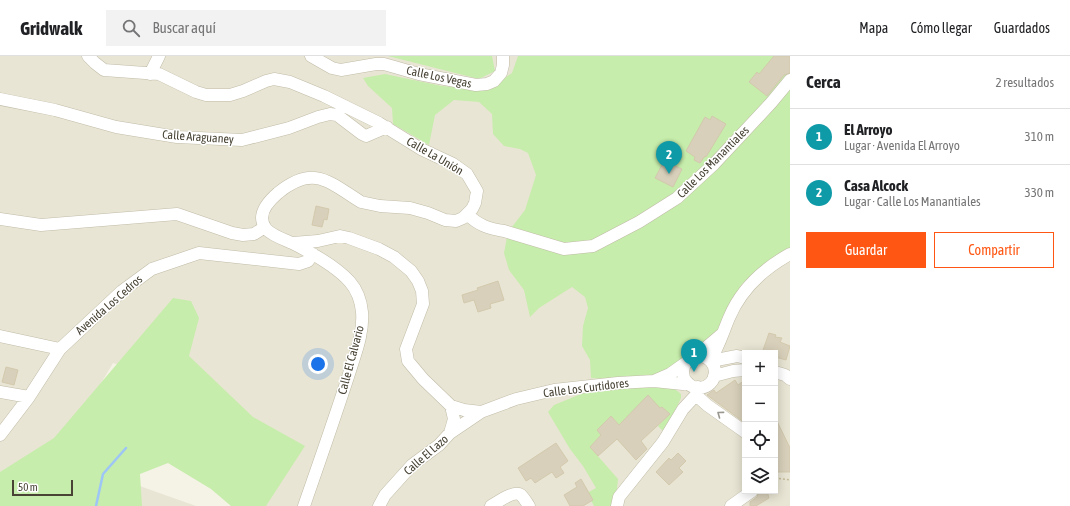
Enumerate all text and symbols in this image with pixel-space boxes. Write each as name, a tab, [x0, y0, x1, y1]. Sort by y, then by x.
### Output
search box	[106, 10, 386, 46]
text: Gridwalk	[20, 17, 82, 39]
icon: search	[120, 17, 142, 39]
text: Buscar aquí	[152, 19, 216, 36]
text: Mapa	[859, 20, 888, 36]
text: Cómo llegar	[910, 20, 972, 36]
text: Guardados	[994, 20, 1050, 36]
street label: Calle Los Vegas	[405, 63, 473, 91]
text: Cerca	[806, 72, 841, 92]
text: 2 resultados	[995, 75, 1054, 90]
text: El Arroyo	[844, 121, 893, 138]
street label: Calle Los Manantiales	[674, 123, 752, 201]
street label: Calle Araguaney	[162, 128, 234, 146]
text: 1	[816, 129, 822, 144]
text: 310 m	[1025, 129, 1054, 144]
street label: Calle La Unión	[404, 134, 466, 178]
text: Lugar · Avenida El Arroyo	[844, 138, 960, 153]
pin: 2	[656, 141, 682, 174]
text: Casa Alcock	[844, 177, 908, 194]
text: 2	[816, 185, 822, 200]
text: 330 m	[1025, 185, 1054, 200]
text: Lugar · Calle Los Manantiales	[844, 194, 981, 209]
button: Guardar	[806, 232, 926, 268]
button: Compartir	[934, 232, 1054, 268]
street label: Avenida Los Cedros	[73, 272, 145, 338]
street label: Calle El Calvario	[335, 324, 367, 396]
pin: 1	[681, 339, 707, 372]
map controls	[742, 350, 778, 494]
button: +	[742, 350, 778, 386]
your location	[308, 354, 328, 374]
street label: Calle Los Curtidores	[543, 376, 629, 400]
button: −	[742, 386, 778, 422]
one-way arrow	[717, 412, 724, 419]
button: locate	[742, 422, 778, 458]
street label: Calle El Lazo	[401, 432, 451, 478]
button: layers	[742, 458, 778, 494]
scale bar	[12, 478, 73, 497]
text: 50 m	[18, 481, 38, 493]

